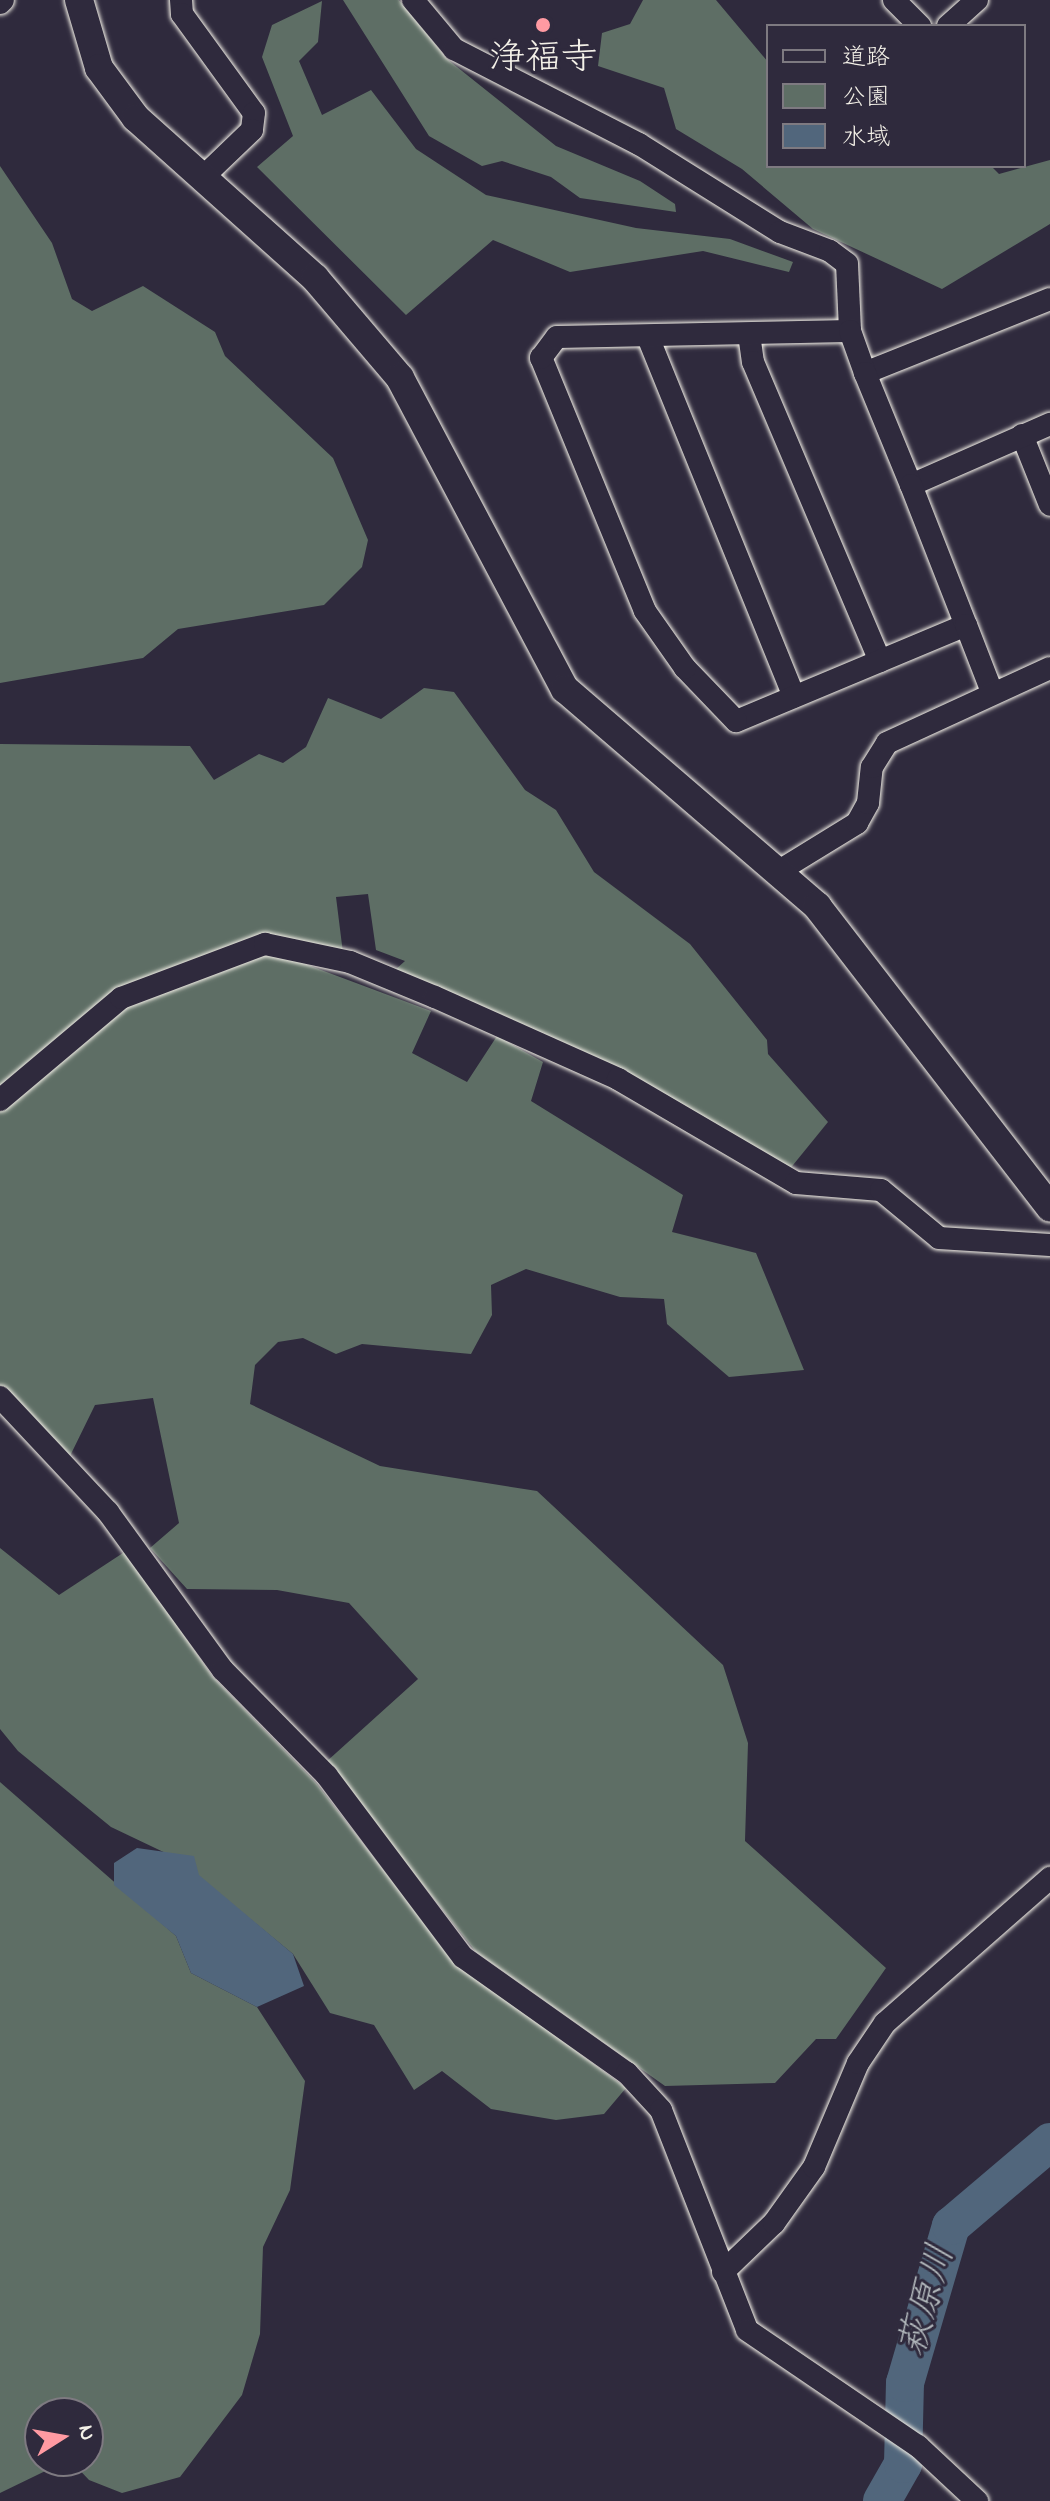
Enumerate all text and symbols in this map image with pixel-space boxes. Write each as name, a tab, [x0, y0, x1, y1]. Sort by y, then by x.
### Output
marker: 浄福寺	[534, 16, 552, 34]
legend	[766, 24, 1026, 168]
place label: 浄福寺	[489, 38, 597, 82]
text: 道路	[842, 41, 890, 76]
text: 公園	[842, 81, 890, 116]
text: 水域	[842, 121, 890, 156]
water label: 萩原川	[891, 2240, 967, 2362]
north arrow	[24, 2397, 104, 2477]
text: N	[68, 2422, 103, 2443]

